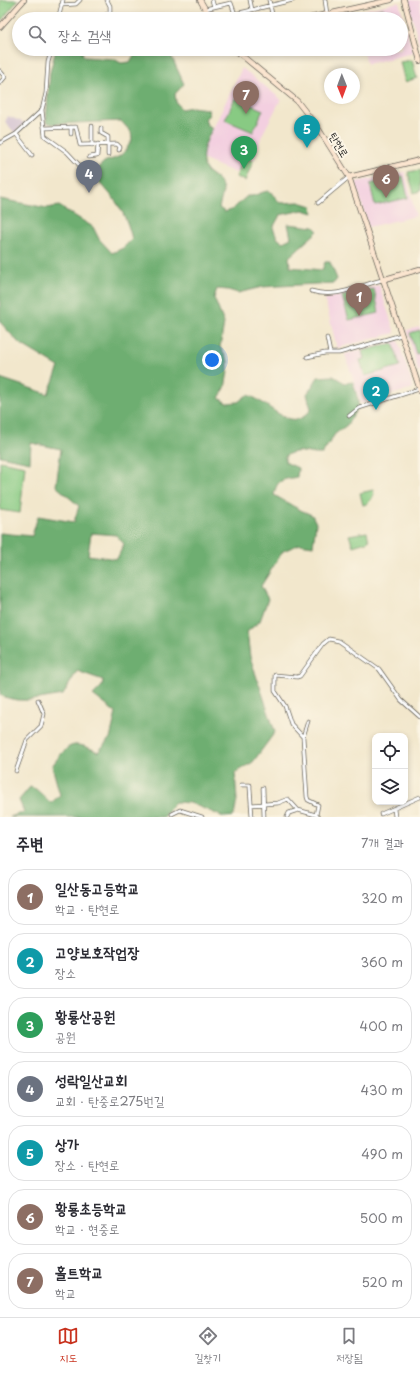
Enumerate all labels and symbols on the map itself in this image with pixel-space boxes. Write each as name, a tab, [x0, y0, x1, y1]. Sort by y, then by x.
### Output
north arrow	[324, 68, 360, 104]
pin: 7	[233, 81, 259, 114]
pin: 5	[294, 115, 320, 148]
street label: 탄현로	[325, 129, 354, 161]
pin: 3	[231, 136, 257, 169]
pin: 4	[76, 160, 102, 193]
pin: 6	[373, 165, 399, 198]
pin: 1	[346, 283, 372, 316]
your location	[202, 350, 222, 370]
pin: 2	[363, 377, 389, 410]

